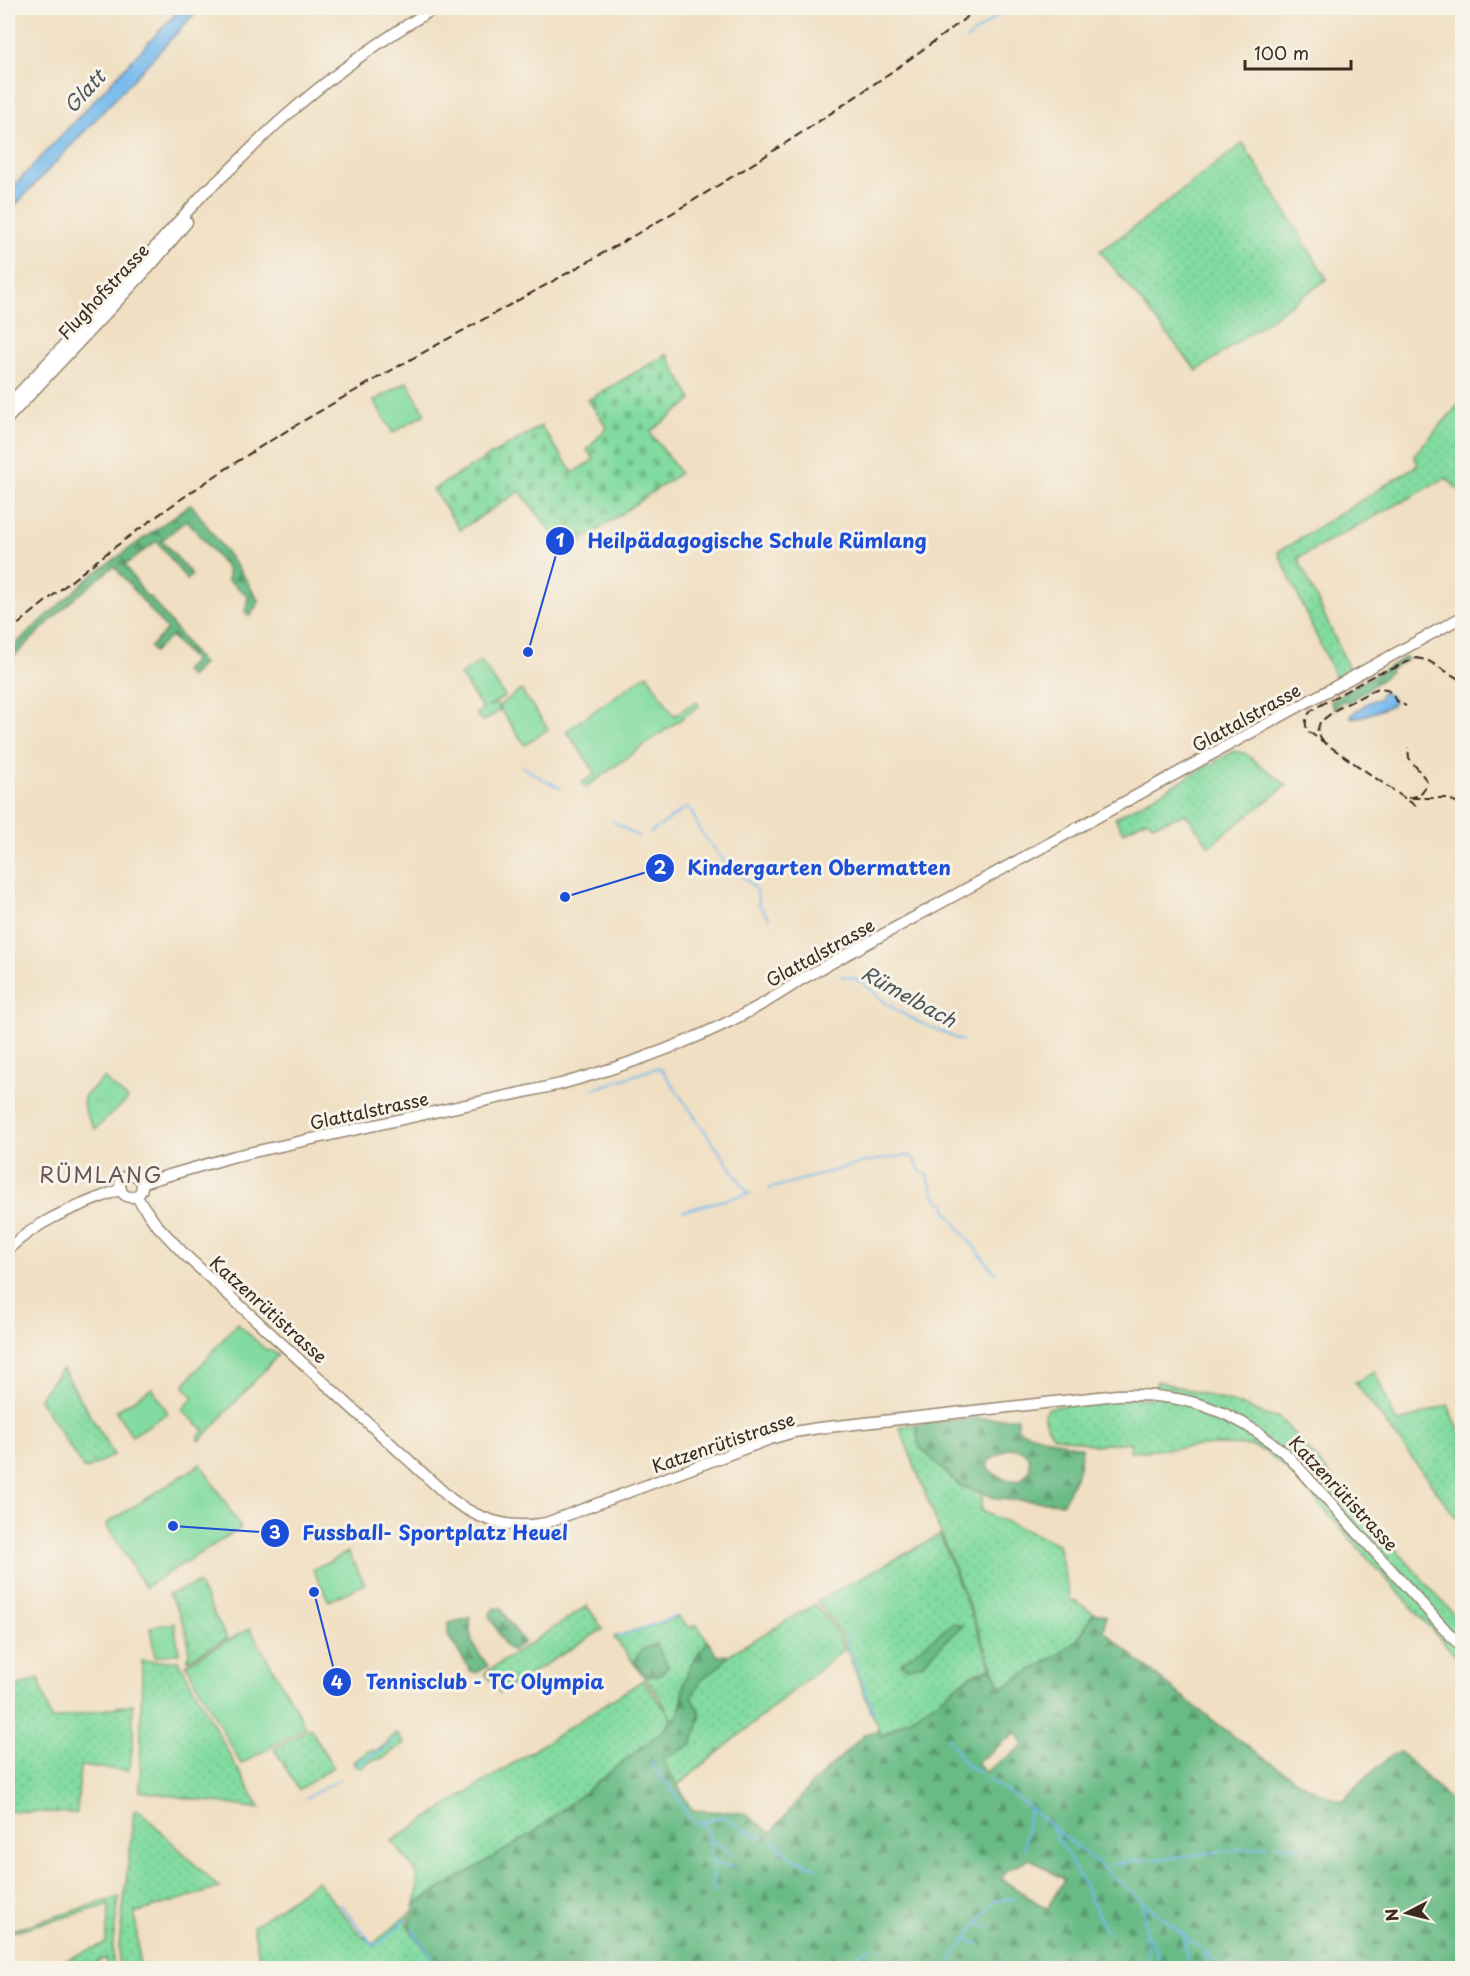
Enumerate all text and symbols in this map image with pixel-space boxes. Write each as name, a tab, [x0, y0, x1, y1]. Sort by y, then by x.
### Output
scale bar	[1245, 33, 1352, 71]
text: 100 m	[1254, 39, 1309, 66]
water label: Glatt	[56, 61, 113, 119]
street label: Flughofstrasse	[51, 237, 155, 345]
callout: Heilpädagogische Schule Rümlang	[545, 522, 940, 560]
text: Heilpädagogische Schule Rümlang	[587, 525, 927, 555]
text: 1	[556, 526, 565, 553]
street label: Glattalstrasse	[1187, 676, 1305, 758]
callout: Kindergarten Obermatten	[645, 849, 963, 887]
text: Kindergarten Obermatten	[687, 852, 951, 882]
text: 2	[654, 853, 667, 880]
street label: Glattalstrasse	[761, 911, 879, 993]
water label: Rümelbach	[856, 958, 962, 1035]
street label: Glattalstrasse	[307, 1084, 431, 1136]
district label: RÜMLANG	[39, 1158, 163, 1190]
street label: Katzenrütistrasse	[204, 1249, 334, 1369]
street label: Katzenrütistrasse	[648, 1405, 798, 1479]
street label: Katzenrütistrasse	[1283, 1429, 1405, 1557]
callout: Fussball- Sportplatz Heuel	[260, 1514, 581, 1552]
text: Fussball- Sportplatz Heuel	[302, 1517, 568, 1547]
text: 3	[269, 1518, 281, 1545]
callout: Tennisclub - TC Olympia	[322, 1663, 617, 1701]
text: Tennisclub - TC Olympia	[366, 1666, 604, 1696]
text: 4	[331, 1668, 343, 1695]
north arrow	[1377, 1883, 1437, 1943]
text: N	[1378, 1907, 1404, 1923]

